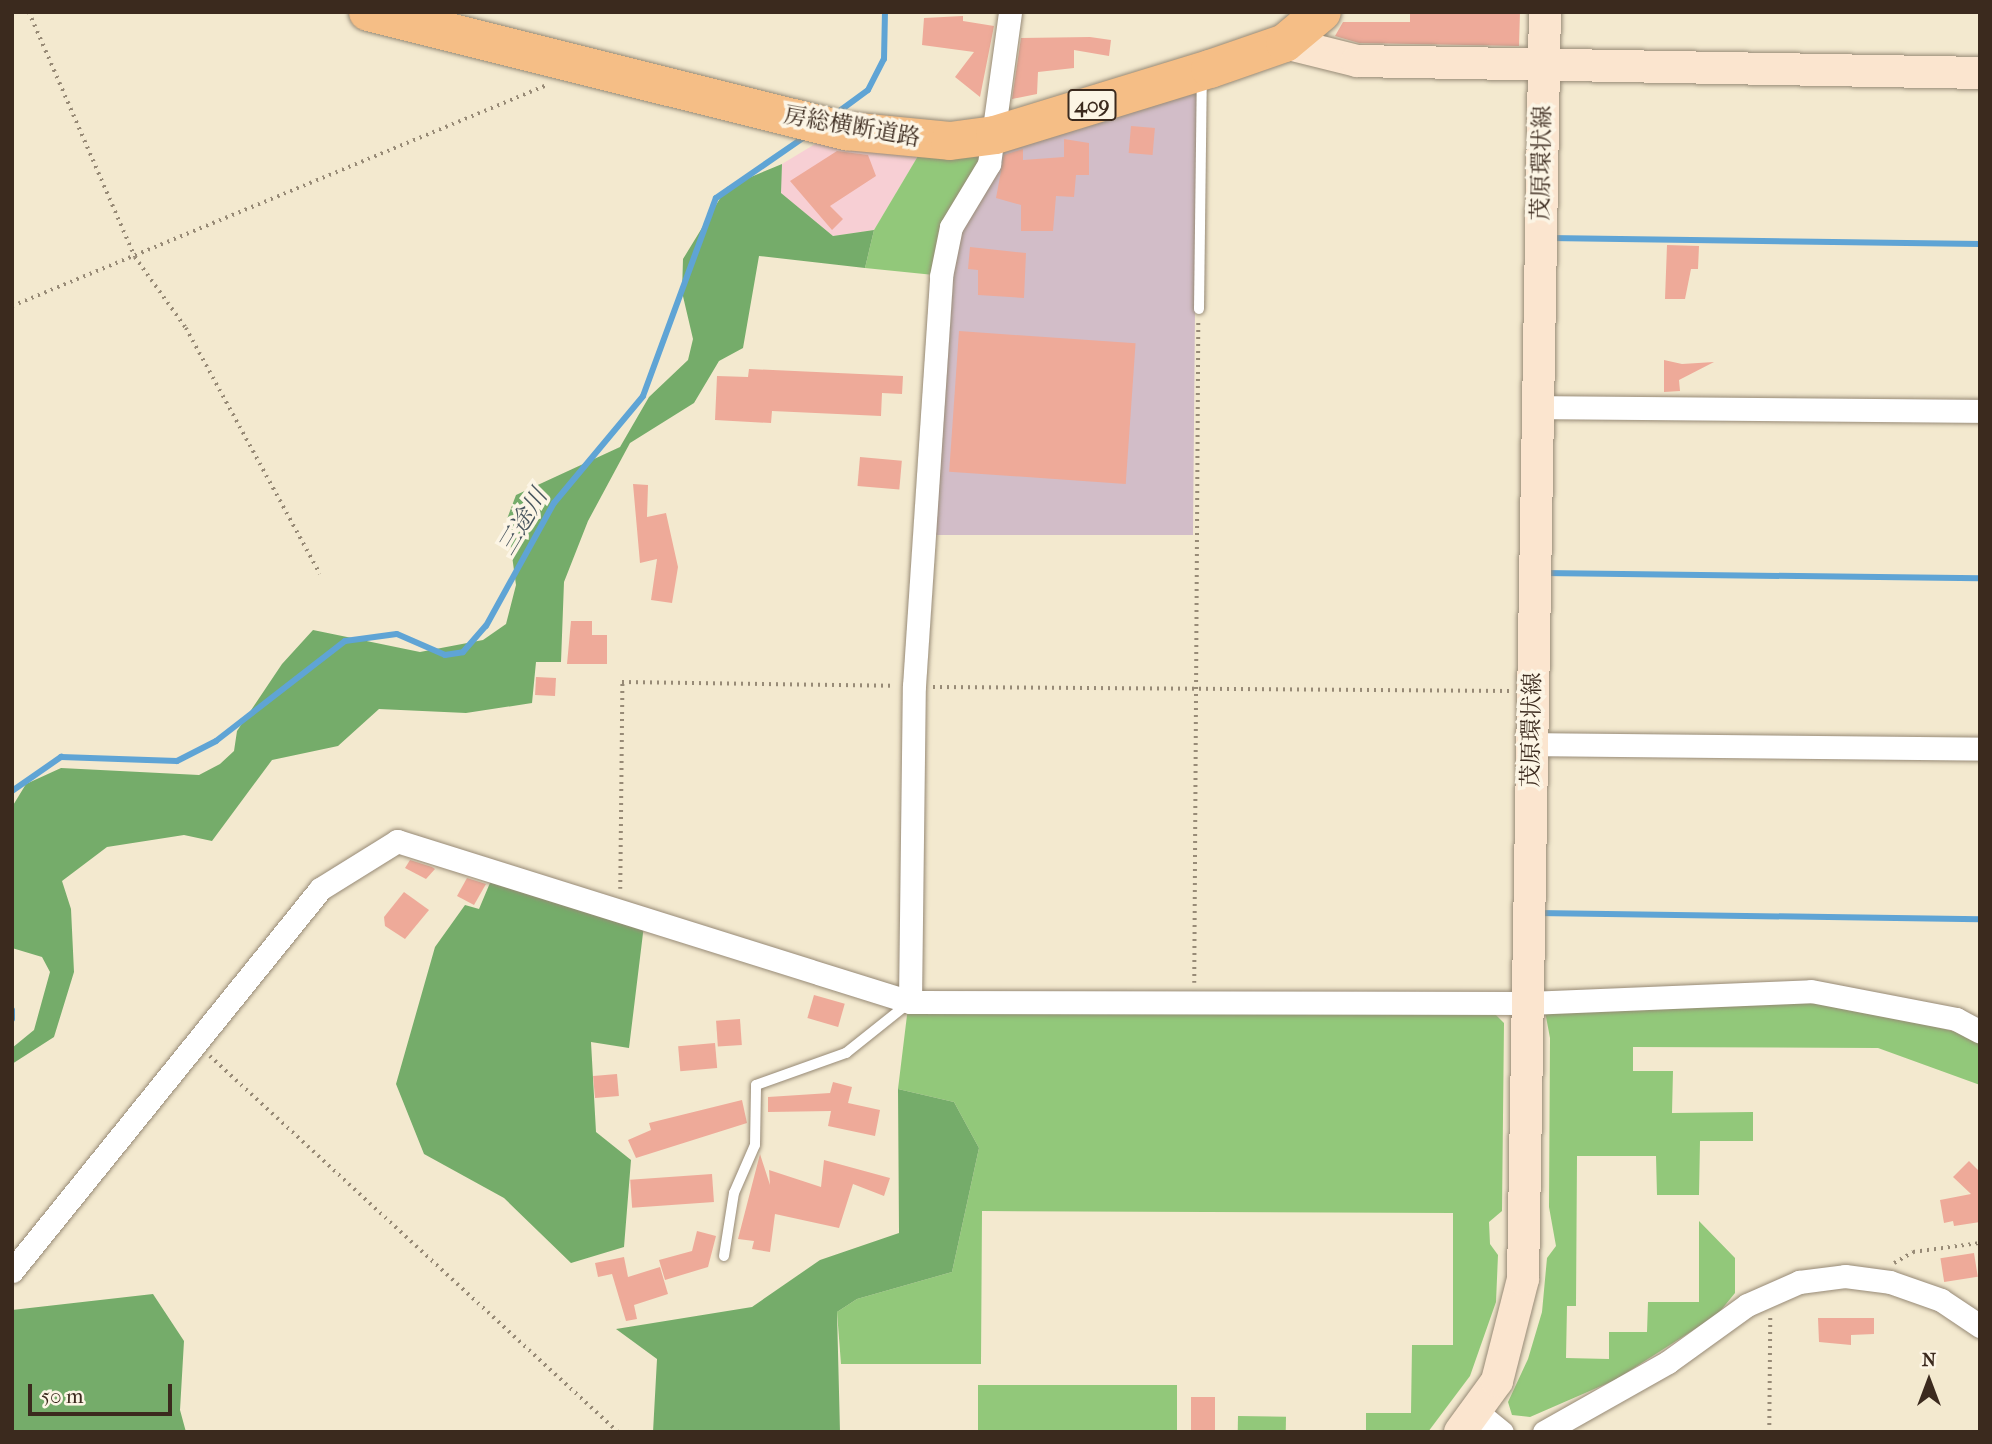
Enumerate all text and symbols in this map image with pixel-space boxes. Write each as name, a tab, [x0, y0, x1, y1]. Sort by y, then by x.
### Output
road number: 409	[1068, 88, 1116, 122]
street label: 房総横断道路	[782, 101, 922, 153]
street label: 茂原環状線	[1527, 105, 1557, 221]
water label: 三途川	[492, 484, 554, 560]
street label: 茂原環状線	[1517, 672, 1547, 788]
north arrow	[1894, 1346, 1964, 1416]
text: N	[1922, 1349, 1936, 1371]
scale bar	[32, 1370, 175, 1414]
text: 50 m	[41, 1384, 84, 1408]

